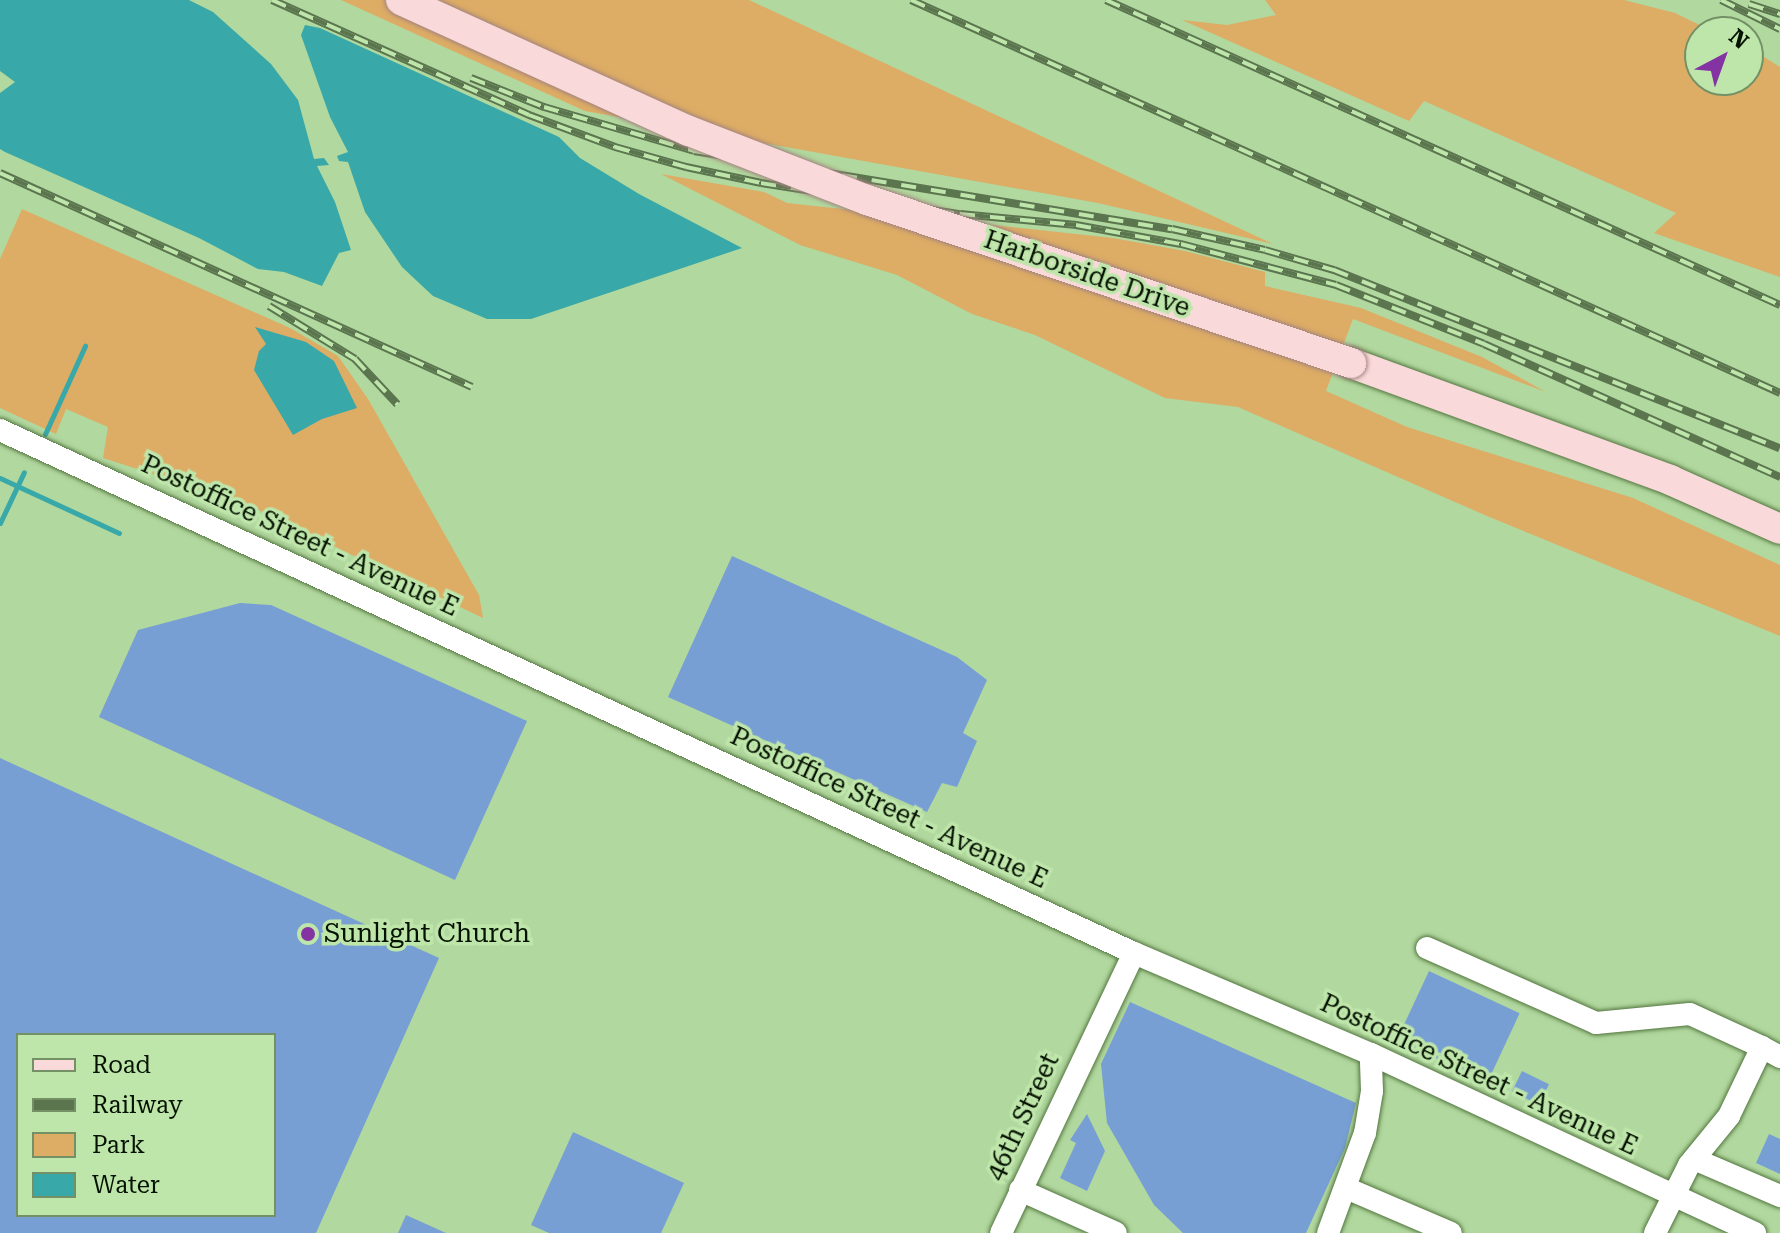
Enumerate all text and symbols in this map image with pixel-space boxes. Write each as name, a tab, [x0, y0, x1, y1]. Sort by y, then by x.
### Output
north arrow	[1684, 16, 1764, 96]
text: N	[1724, 24, 1753, 54]
street label: Harborside Drive	[980, 224, 1194, 324]
street label: Postoffice Street - Avenue E	[136, 449, 464, 623]
street label: Postoffice Street - Avenue E	[725, 721, 1053, 895]
place label: Sunlight Church	[324, 918, 530, 950]
marker: Sunlight Church	[299, 925, 317, 943]
street label: Postoffice Street - Avenue E	[1315, 988, 1643, 1162]
legend	[16, 1033, 276, 1217]
street label: 46th Street	[980, 1048, 1066, 1186]
text: Road	[92, 1051, 151, 1079]
text: Railway	[92, 1091, 183, 1119]
text: Park	[92, 1131, 145, 1159]
text: Water	[92, 1171, 160, 1199]

